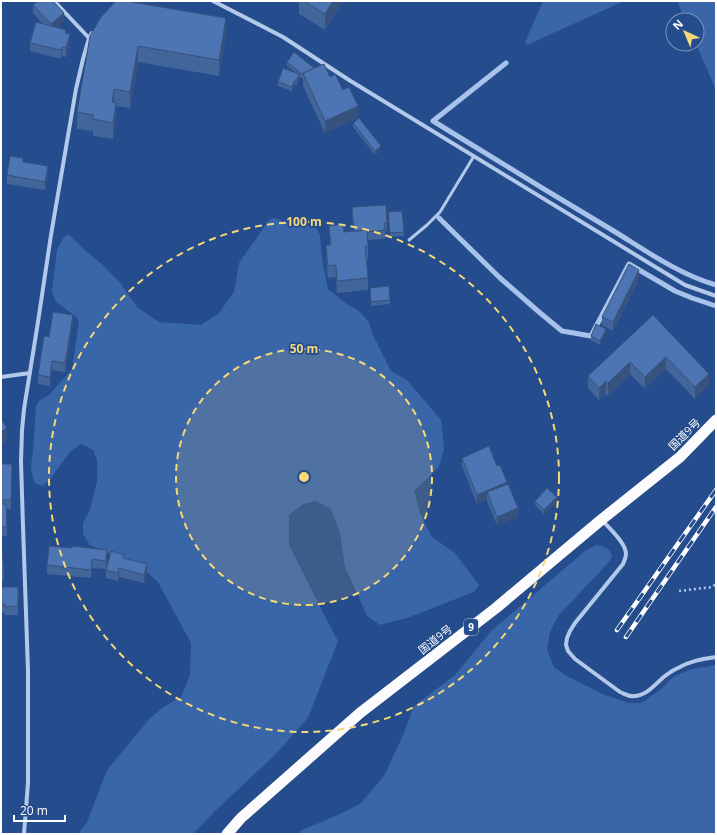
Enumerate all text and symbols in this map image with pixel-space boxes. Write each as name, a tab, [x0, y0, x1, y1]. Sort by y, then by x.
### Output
north arrow	[665, 12, 705, 52]
text: N	[669, 16, 686, 33]
text: 100 m	[286, 213, 322, 230]
text: 50 m	[290, 340, 318, 357]
street label: 国道9号	[665, 415, 703, 453]
centre of rings	[297, 470, 311, 484]
road number: 9	[464, 619, 478, 635]
street label: 国道9号	[415, 621, 455, 657]
scale bar	[14, 797, 65, 823]
text: 20 m	[20, 802, 48, 819]

